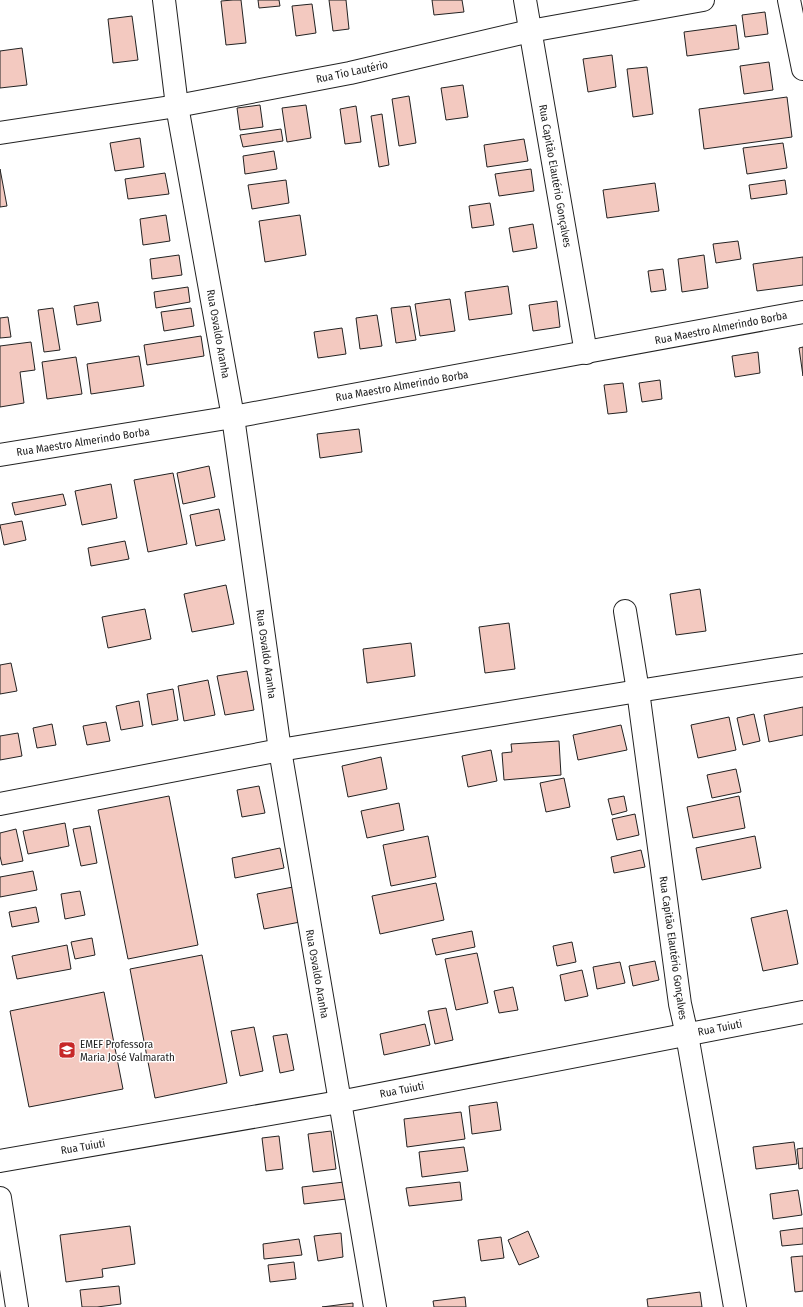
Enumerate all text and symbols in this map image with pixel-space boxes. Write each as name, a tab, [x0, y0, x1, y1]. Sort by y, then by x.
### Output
street label: Rua Tio Lautério	[315, 58, 389, 86]
street label: Rua Capitão Elautério Gonçalves	[536, 103, 574, 249]
street label: Rua Osvaldo Aranha	[204, 289, 232, 379]
street label: Rua Maestro Almerindo Borba	[654, 309, 788, 347]
street label: Rua Maestro Almerindo Borba	[335, 368, 469, 404]
street label: Rua Maestro Almerindo Borba	[16, 425, 150, 459]
street label: Rua Osvaldo Aranha	[253, 609, 279, 699]
street label: Rua Capitão Elautério Gonçalves	[656, 875, 690, 1021]
street label: Rua Osvaldo Aranha	[303, 929, 331, 1019]
street label: Rua Tuiuti	[697, 1017, 744, 1039]
place label: EMEF Professora Maria José Valmarath	[80, 1038, 175, 1064]
school or university icon: EMEF Professora Maria José Valmarath	[57, 1040, 77, 1060]
street label: Rua Tuiuti	[379, 1079, 426, 1101]
street label: Rua Tuiuti	[60, 1137, 107, 1157]

